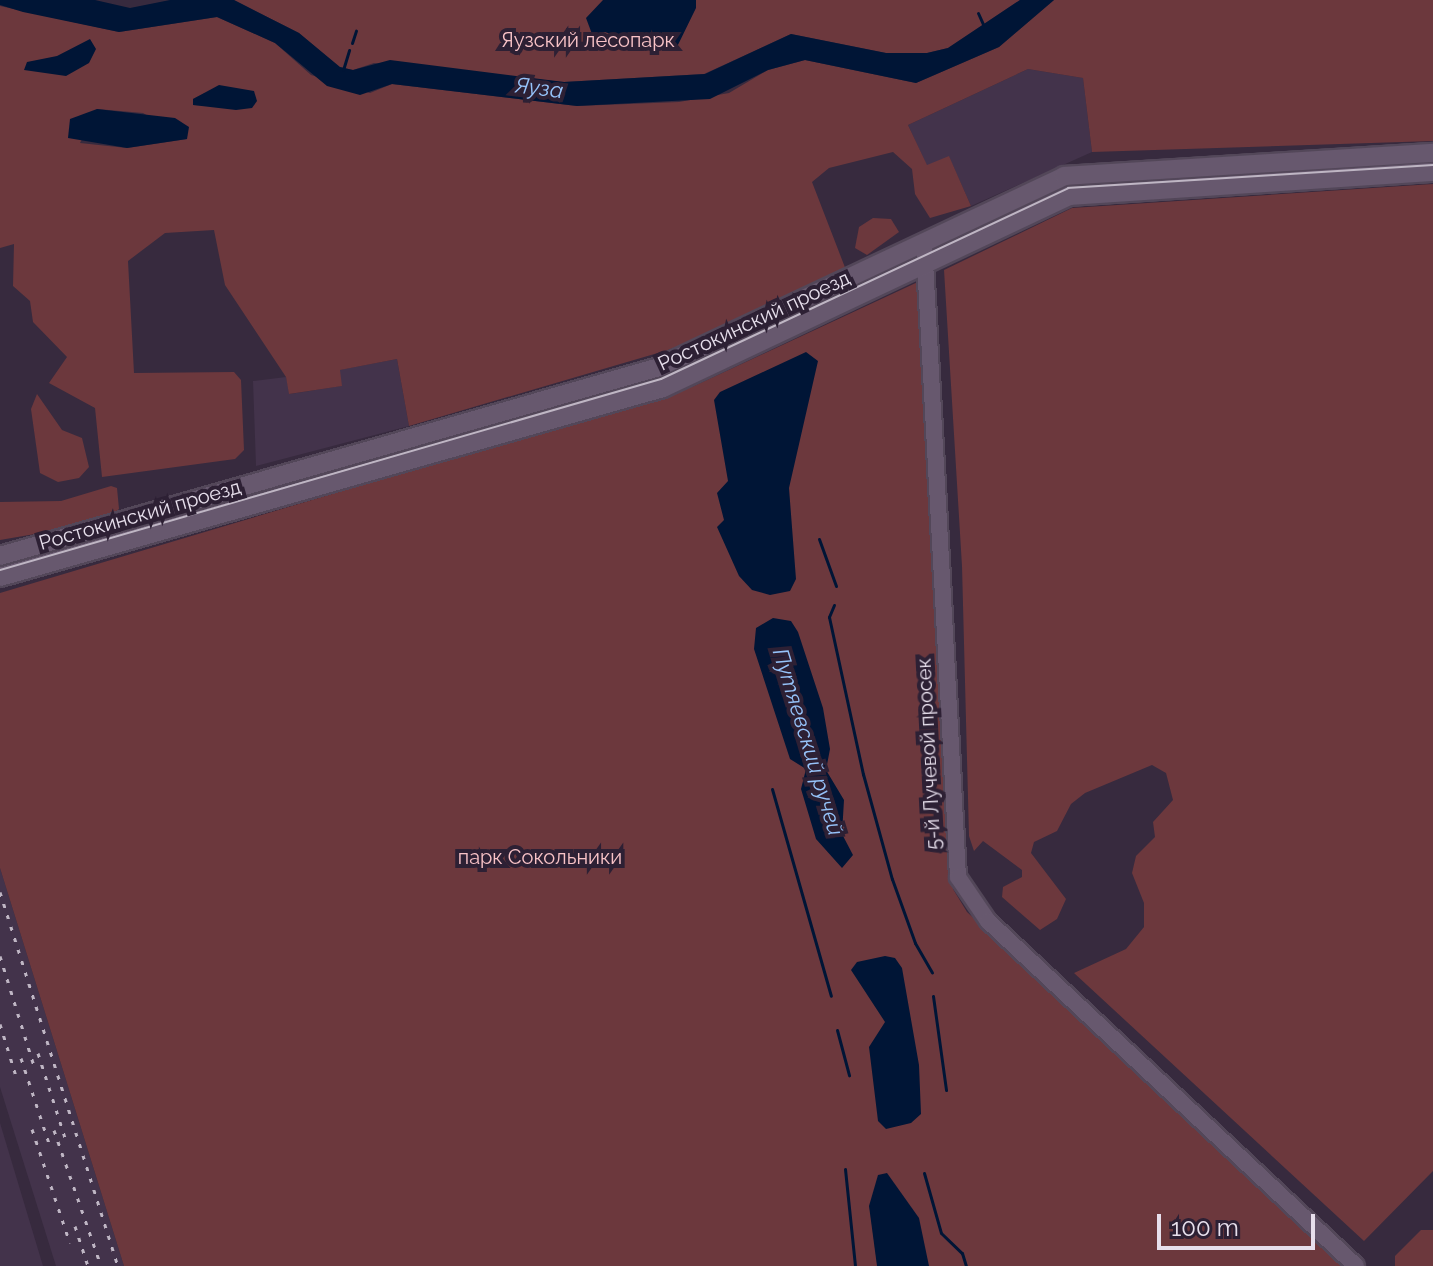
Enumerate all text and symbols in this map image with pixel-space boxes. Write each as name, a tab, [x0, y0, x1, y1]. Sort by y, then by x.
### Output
park label: Яузский лесопарк	[501, 28, 675, 52]
water label: Яуза	[513, 72, 565, 104]
street label: Ростокинский проезд	[654, 266, 854, 376]
street label: Ростокинский проезд	[36, 475, 244, 555]
water label: Путяевский ручей	[767, 645, 849, 839]
street label: 5-й Лучевой просек	[912, 658, 946, 850]
park label: парк Сокольники	[458, 845, 622, 869]
scale bar	[1161, 1198, 1319, 1248]
text: 100 m	[1171, 1213, 1239, 1242]

